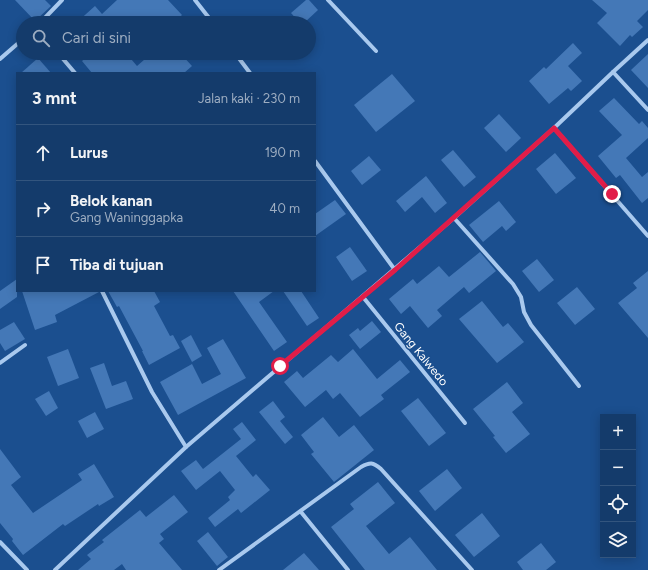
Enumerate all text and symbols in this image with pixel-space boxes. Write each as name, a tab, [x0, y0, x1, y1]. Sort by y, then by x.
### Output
search box	[16, 16, 316, 60]
icon: search	[30, 27, 52, 49]
text: Cari di sini	[62, 29, 131, 47]
text: 3 mnt	[32, 88, 77, 108]
text: Jalan kaki · 230 m	[198, 91, 300, 106]
icon: ahead	[32, 142, 54, 164]
text: Lurus	[70, 144, 108, 162]
text: 190 m	[265, 145, 300, 160]
route end	[603, 185, 621, 203]
text: Belok kanan	[70, 192, 152, 210]
icon: right	[32, 198, 54, 220]
text: 40 m	[269, 201, 300, 216]
text: Gang Waninggapka	[70, 210, 183, 225]
icon: arrive	[32, 254, 54, 276]
text: Tiba di tujuan	[70, 256, 164, 274]
street label: Gang Kalwedo	[391, 319, 451, 389]
route start	[271, 357, 289, 375]
map controls	[600, 414, 636, 558]
button: +	[600, 414, 636, 450]
button: −	[600, 450, 636, 486]
button: locate	[600, 486, 636, 522]
button: layers	[600, 522, 636, 558]

